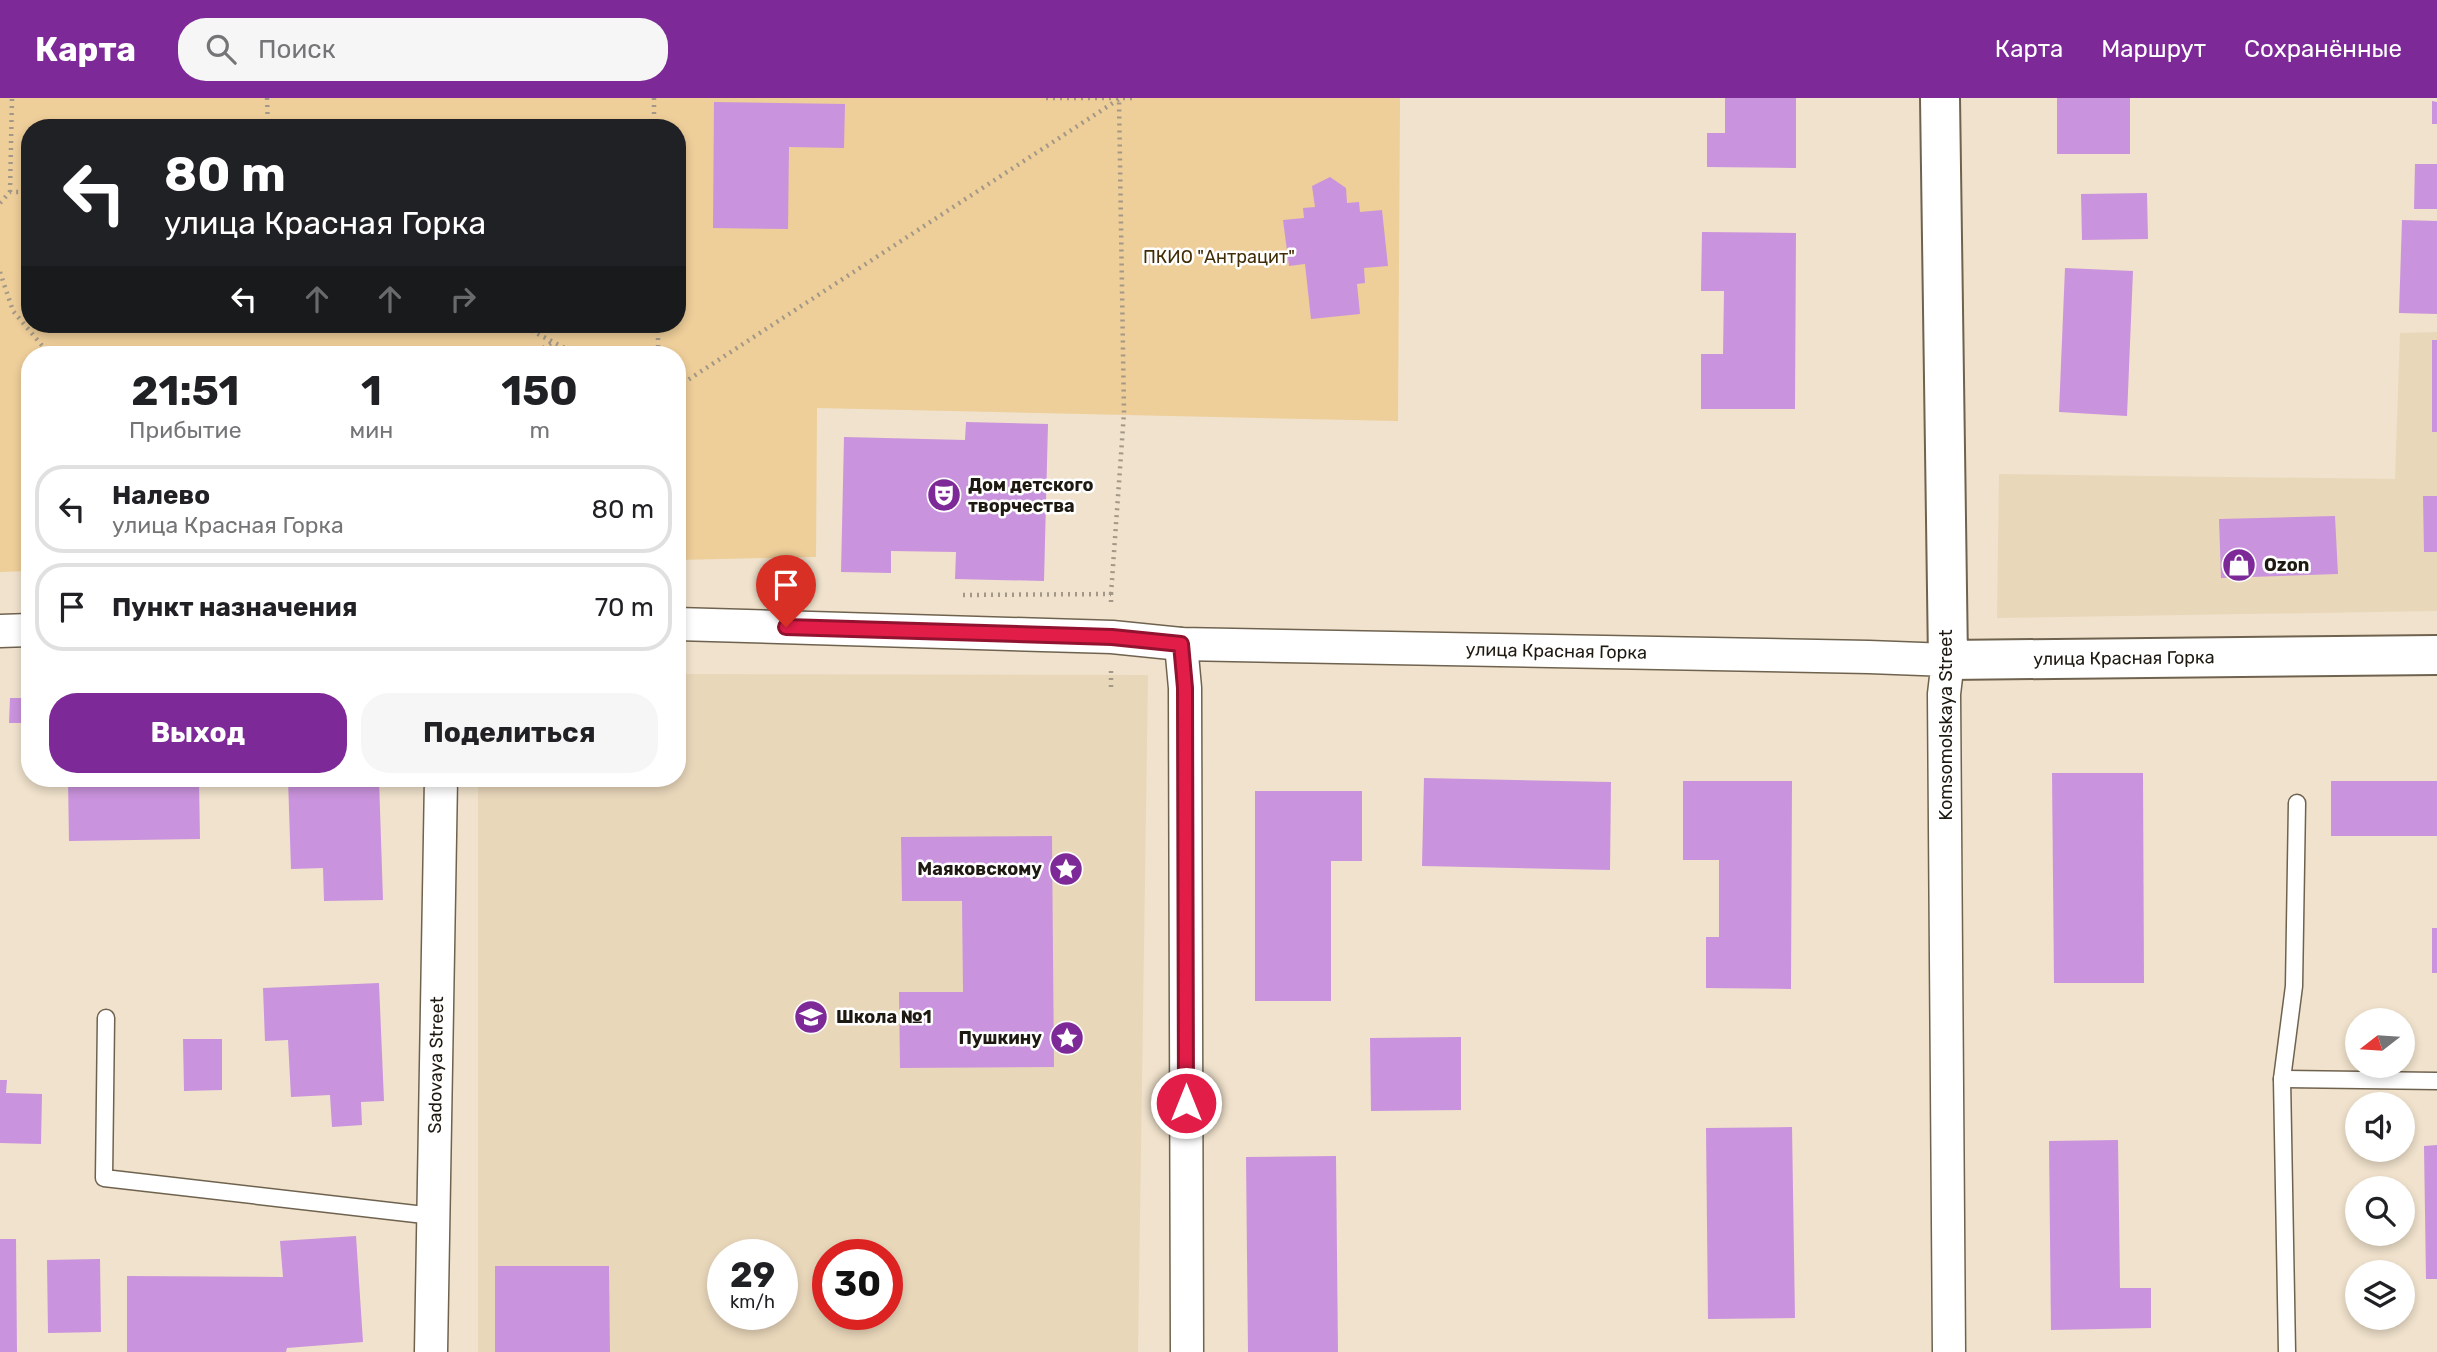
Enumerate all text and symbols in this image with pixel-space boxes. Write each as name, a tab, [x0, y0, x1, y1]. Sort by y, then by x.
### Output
search box	[178, 18, 668, 81]
text: Карта	[35, 30, 136, 69]
icon: search	[202, 30, 240, 68]
text: Поиск	[258, 34, 336, 65]
text: Карта	[1995, 35, 2063, 63]
text: Маршрут	[2101, 35, 2206, 63]
text: Сохранённые	[2244, 35, 2402, 63]
text: 80 m	[164, 145, 286, 203]
icon: left	[49, 147, 140, 238]
text: улица Красная Горка	[164, 204, 486, 242]
park label: ПКИО "Антрацит"	[1143, 246, 1295, 268]
icon: left	[225, 280, 263, 318]
icon: ahead	[298, 280, 336, 318]
icon: ahead	[371, 280, 409, 318]
icon: right	[444, 280, 482, 318]
text: 21:51	[131, 366, 239, 416]
text: 1	[361, 366, 382, 416]
text: 150	[501, 366, 578, 416]
text: Прибытие	[129, 416, 242, 444]
text: мин	[350, 416, 393, 444]
text: m	[529, 416, 550, 444]
place label: Дом детского творчества	[968, 474, 1094, 517]
theatre icon: Дом детского творчества	[925, 476, 963, 514]
text: Налево	[112, 480, 210, 511]
icon: left	[53, 490, 91, 528]
text: 80 m	[591, 494, 654, 525]
text: улица Красная Горка	[112, 511, 344, 539]
shop icon: Ozon	[2220, 546, 2258, 584]
place label: Ozon	[2264, 554, 2309, 576]
pin	[756, 555, 816, 627]
icon: arrive	[767, 566, 805, 604]
icon: arrive	[53, 588, 91, 626]
text: Пункт назначения	[112, 592, 357, 623]
text: 70 m	[595, 592, 654, 623]
street label: Komsomolskaya Street	[1935, 630, 1957, 820]
street label: улица Красная Горка	[1466, 638, 1647, 664]
street label: улица Красная Горка	[2033, 646, 2215, 670]
button: Выход	[49, 693, 347, 773]
button: Поделиться	[361, 693, 658, 773]
place icon: Маяковскому	[1047, 850, 1085, 888]
place label: Маяковскому	[917, 858, 1042, 880]
street label: Sadovaya Street	[424, 996, 448, 1134]
school or university icon: Школа №1	[792, 998, 830, 1036]
place label: Школа №1	[836, 1006, 932, 1028]
north arrow	[2345, 1008, 2415, 1078]
map controls	[2345, 1008, 2415, 1330]
place icon: Пушкину	[1048, 1019, 1086, 1057]
place label: Пушкину	[958, 1027, 1042, 1049]
position arrow	[1149, 1066, 1223, 1140]
button: sound	[2345, 1092, 2415, 1162]
button: search	[2345, 1176, 2415, 1246]
speed limit sign: 30	[812, 1239, 903, 1330]
text: 29	[730, 1254, 775, 1296]
button: layers	[2345, 1260, 2415, 1330]
text: km/h	[730, 1291, 775, 1313]

